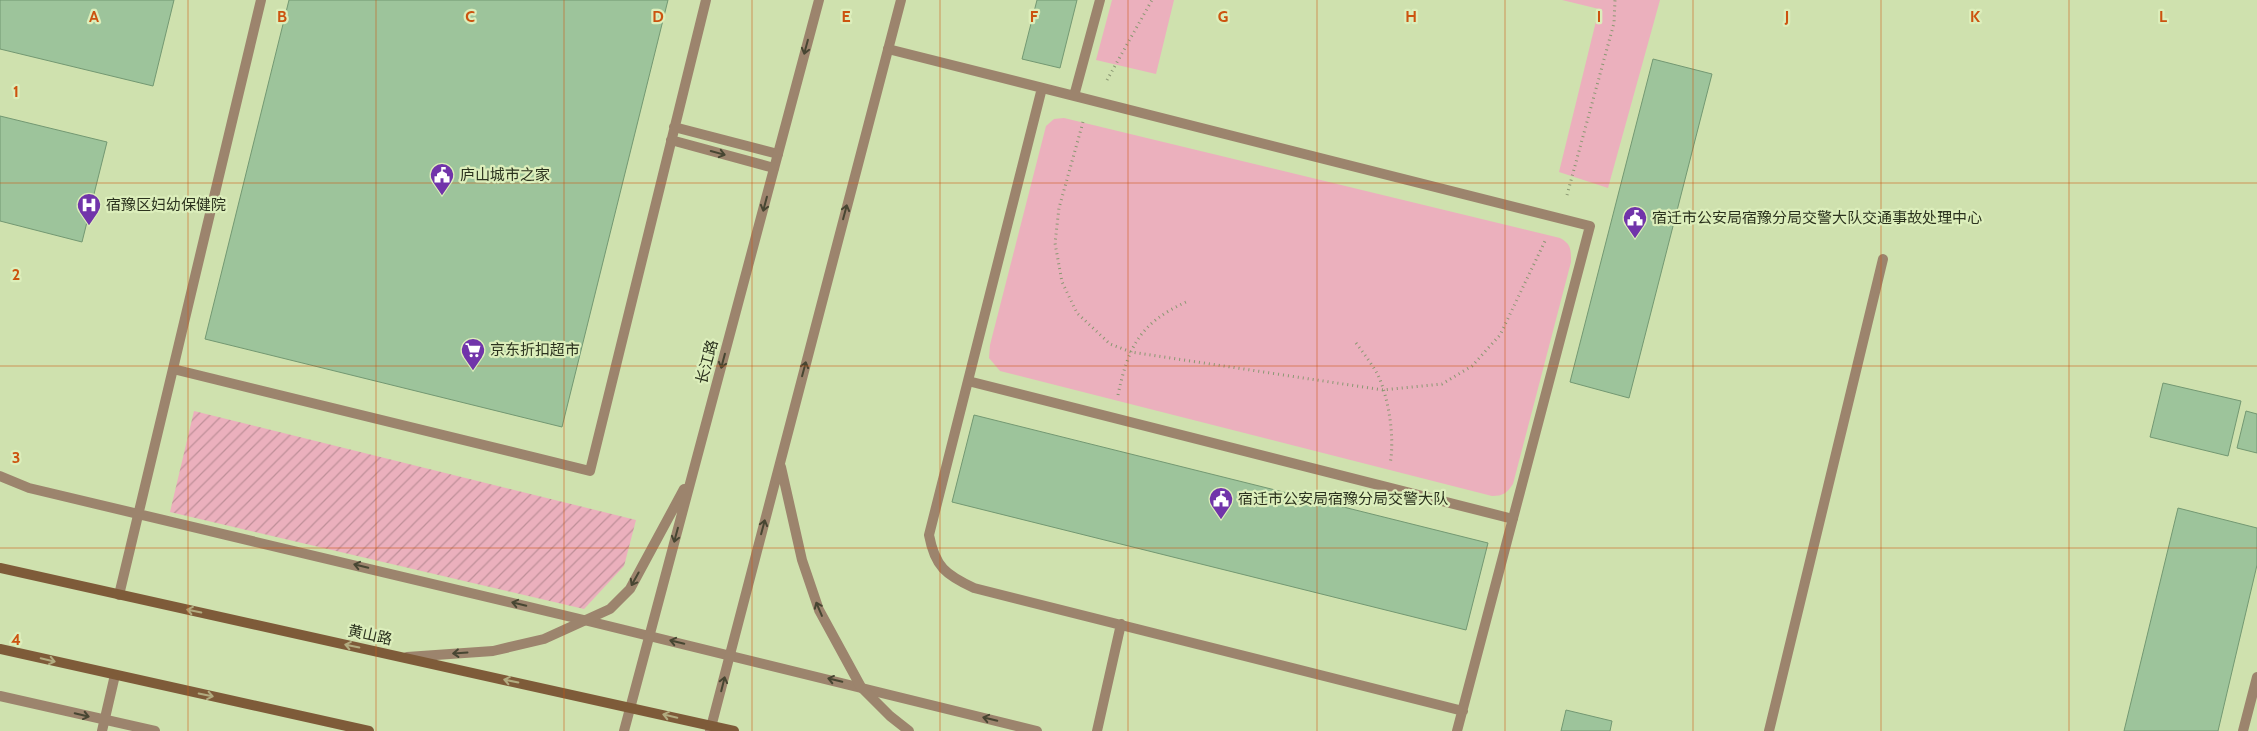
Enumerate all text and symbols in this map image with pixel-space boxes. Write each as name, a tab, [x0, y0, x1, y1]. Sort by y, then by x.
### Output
text: A	[89, 7, 99, 26]
text: B	[277, 7, 287, 26]
text: C	[465, 7, 475, 26]
text: D	[652, 7, 664, 26]
text: E	[841, 7, 851, 26]
text: F	[1030, 7, 1039, 26]
text: G	[1218, 7, 1228, 26]
text: H	[1405, 7, 1417, 26]
text: I	[1597, 7, 1601, 26]
text: J	[1784, 7, 1789, 26]
text: K	[1970, 7, 1980, 26]
text: L	[2159, 7, 2167, 26]
one-way arrow	[801, 39, 811, 55]
text: 1	[13, 82, 19, 101]
one-way arrow	[710, 149, 726, 158]
public building icon: 庐山城市之家	[429, 162, 455, 196]
place label: 庐山城市之家	[460, 166, 550, 184]
hospital icon: 宿豫区妇幼保健院	[76, 192, 102, 226]
place label: 宿豫区妇幼保健院	[106, 196, 226, 214]
one-way arrow	[759, 196, 769, 212]
one-way arrow	[841, 204, 851, 220]
public building icon: 宿迁市公安局宿豫分局交警大队交通事故处理中心	[1622, 205, 1648, 239]
place label: 宿迁市公安局宿豫分局交警大队交通事故处理中心	[1652, 209, 1982, 227]
text: 2	[12, 265, 20, 284]
supermarket icon: 京东折扣超市	[460, 337, 486, 371]
street label: 长江路	[692, 338, 722, 386]
place label: 京东折扣超市	[490, 341, 580, 359]
one-way arrow	[717, 353, 727, 369]
one-way arrow	[800, 362, 810, 378]
text: 3	[12, 448, 20, 467]
public building icon: 宿迁市公安局宿豫分局交警大队	[1208, 486, 1234, 520]
place label: 宿迁市公安局宿豫分局交警大队	[1238, 490, 1448, 508]
one-way arrow	[759, 519, 769, 535]
one-way arrow	[671, 527, 680, 543]
one-way arrow	[354, 561, 370, 570]
one-way arrow	[630, 572, 640, 586]
one-way arrow	[512, 599, 528, 608]
one-way arrow	[814, 602, 824, 617]
one-way arrow	[186, 606, 202, 615]
street label: 黄山路	[346, 622, 394, 648]
text: 4	[11, 630, 21, 649]
one-way arrow	[670, 637, 686, 647]
one-way arrow	[345, 641, 361, 650]
one-way arrow	[452, 649, 468, 658]
one-way arrow	[39, 656, 55, 665]
one-way arrow	[828, 675, 844, 685]
one-way arrow	[504, 676, 520, 685]
one-way arrow	[718, 676, 728, 692]
one-way arrow	[198, 691, 214, 700]
one-way arrow	[73, 710, 89, 720]
one-way arrow	[662, 711, 678, 720]
one-way arrow	[982, 714, 998, 723]

